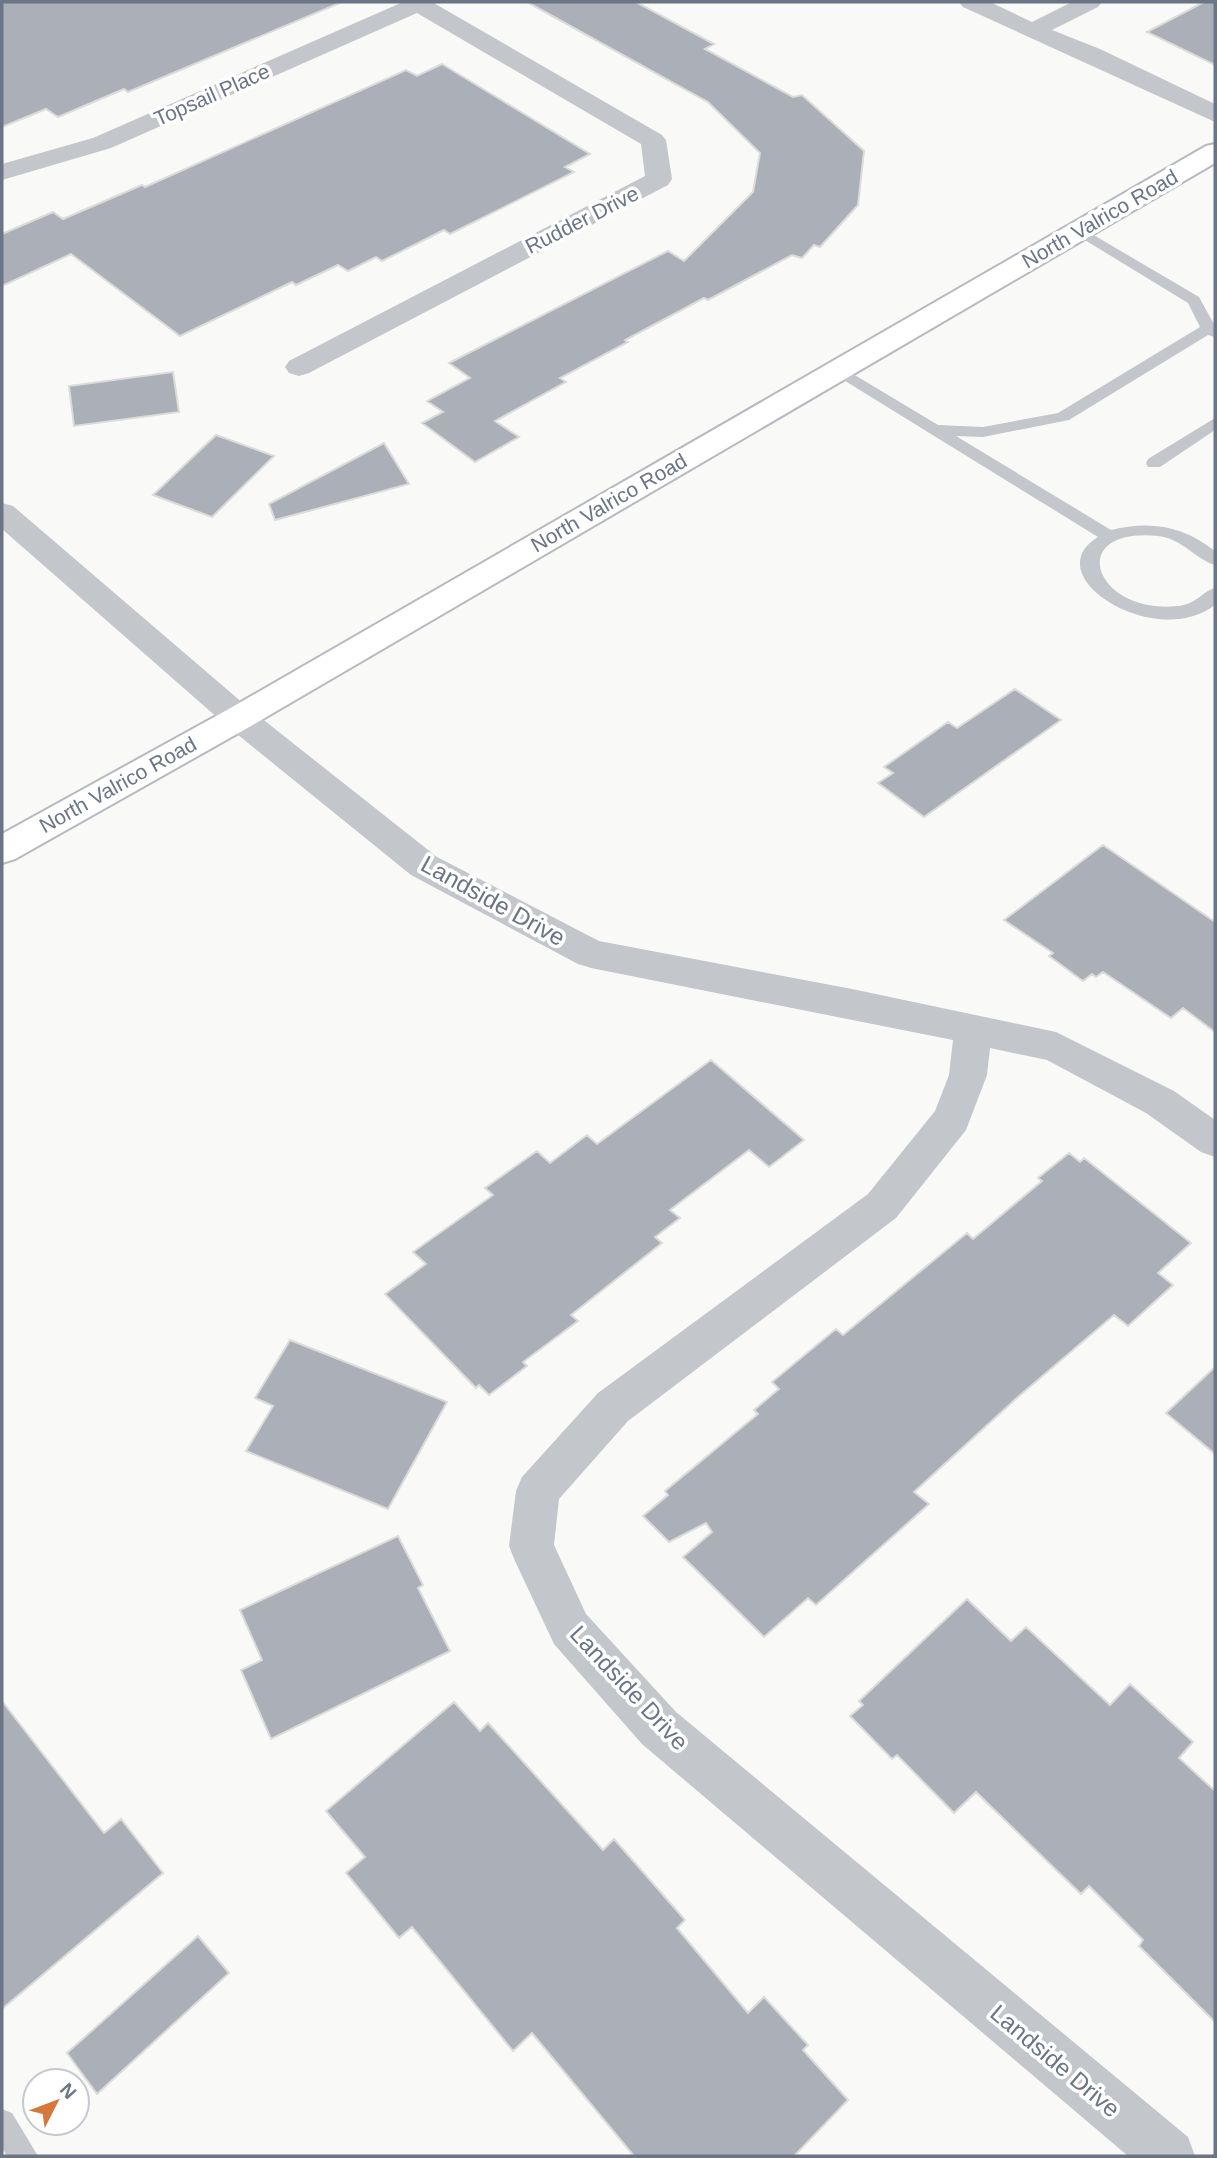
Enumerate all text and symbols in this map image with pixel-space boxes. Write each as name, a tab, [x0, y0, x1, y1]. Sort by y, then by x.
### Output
street label: Topsail Place	[151, 59, 273, 130]
street label: North Valrico Road	[1018, 165, 1182, 272]
street label: Rudder Drive	[521, 181, 642, 258]
street label: North Valrico Road	[527, 449, 691, 556]
street label: North Valrico Road	[35, 732, 200, 837]
street label: Landside Drive	[417, 850, 570, 951]
street label: Landside Drive	[565, 1620, 694, 1755]
street label: Landside Drive	[985, 1999, 1125, 2122]
north arrow	[21, 2067, 91, 2137]
text: N	[56, 2079, 81, 2103]

